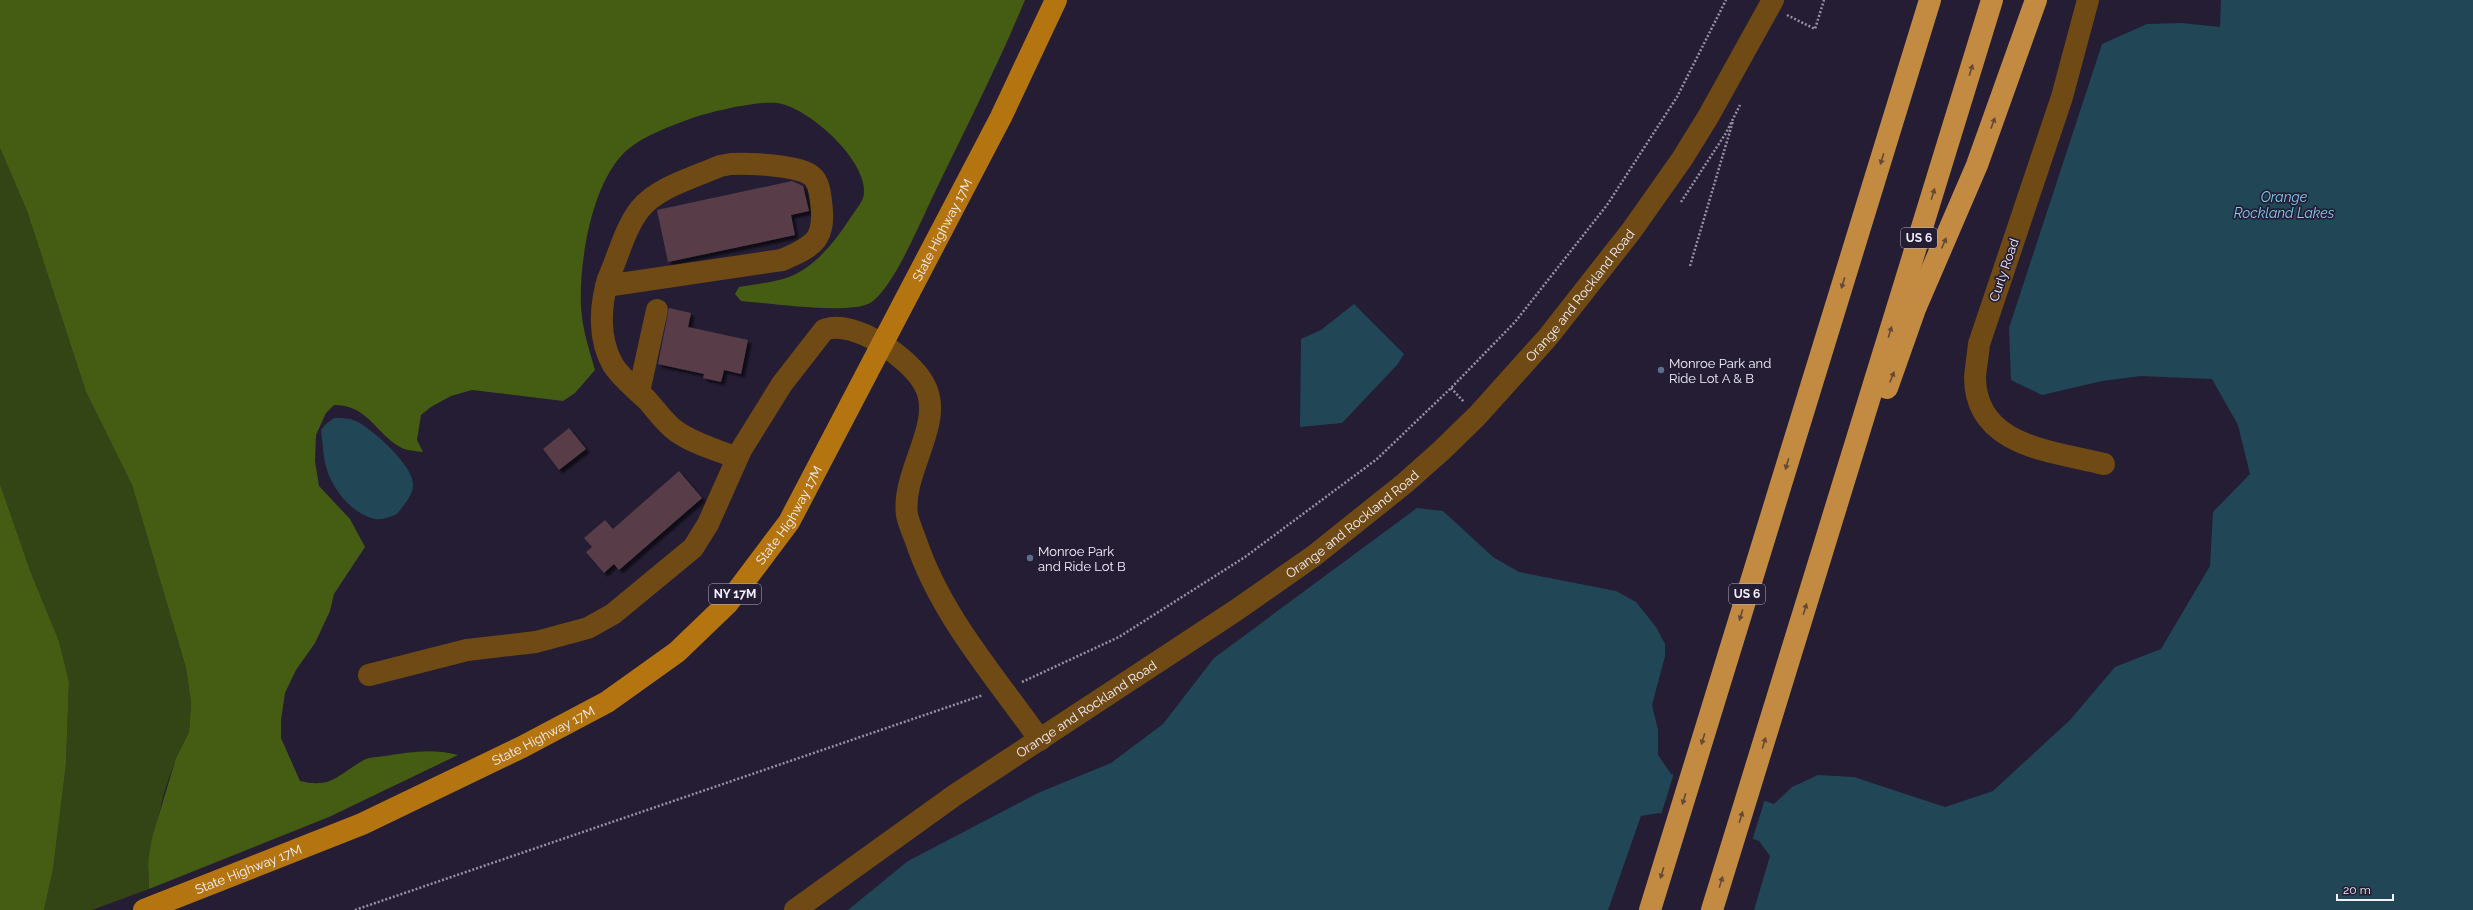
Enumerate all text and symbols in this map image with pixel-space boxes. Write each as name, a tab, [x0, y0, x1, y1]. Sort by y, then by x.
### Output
one-way arrow	[1968, 63, 1974, 75]
one-way arrow	[1990, 116, 1996, 128]
one-way arrow	[1879, 153, 1885, 165]
street label: State Highway 17M	[909, 176, 975, 284]
one-way arrow	[1930, 188, 1936, 200]
water label: Orange Rockland Lakes	[2234, 189, 2335, 221]
street label: Orange and Rockland Road	[1522, 226, 1637, 364]
road number: US 6	[1901, 228, 1937, 248]
one-way arrow	[1941, 236, 1947, 248]
street label: Curly Road	[1986, 236, 2022, 304]
one-way arrow	[1840, 277, 1846, 289]
one-way arrow	[1887, 325, 1893, 337]
place label: Monroe Park and Ride Lot A & B	[1669, 356, 1771, 386]
marker: Monroe Park and Ride Lot A & B	[1656, 365, 1666, 375]
one-way arrow	[1889, 371, 1895, 383]
one-way arrow	[1784, 458, 1790, 470]
street label: State Highway 17M	[752, 463, 825, 567]
street label: Orange and Rockland Road	[1283, 467, 1422, 581]
place label: Monroe Park and Ride Lot B	[1038, 544, 1126, 574]
marker: Monroe Park and Ride Lot B	[1025, 553, 1035, 563]
road number: NY 17M	[709, 584, 761, 604]
road number: US 6	[1729, 584, 1765, 604]
one-way arrow	[1802, 603, 1808, 615]
one-way arrow	[1738, 609, 1744, 621]
street label: Orange and Rockland Road	[1013, 657, 1159, 760]
street label: State Highway 17M	[489, 703, 597, 768]
one-way arrow	[1700, 734, 1706, 746]
one-way arrow	[1761, 737, 1767, 749]
one-way arrow	[1681, 794, 1687, 806]
one-way arrow	[1738, 811, 1744, 823]
street label: State Highway 17M	[193, 841, 304, 897]
one-way arrow	[1659, 868, 1665, 880]
one-way arrow	[1718, 876, 1724, 888]
scale bar	[2337, 876, 2393, 902]
text: 20 m	[2343, 883, 2371, 897]

